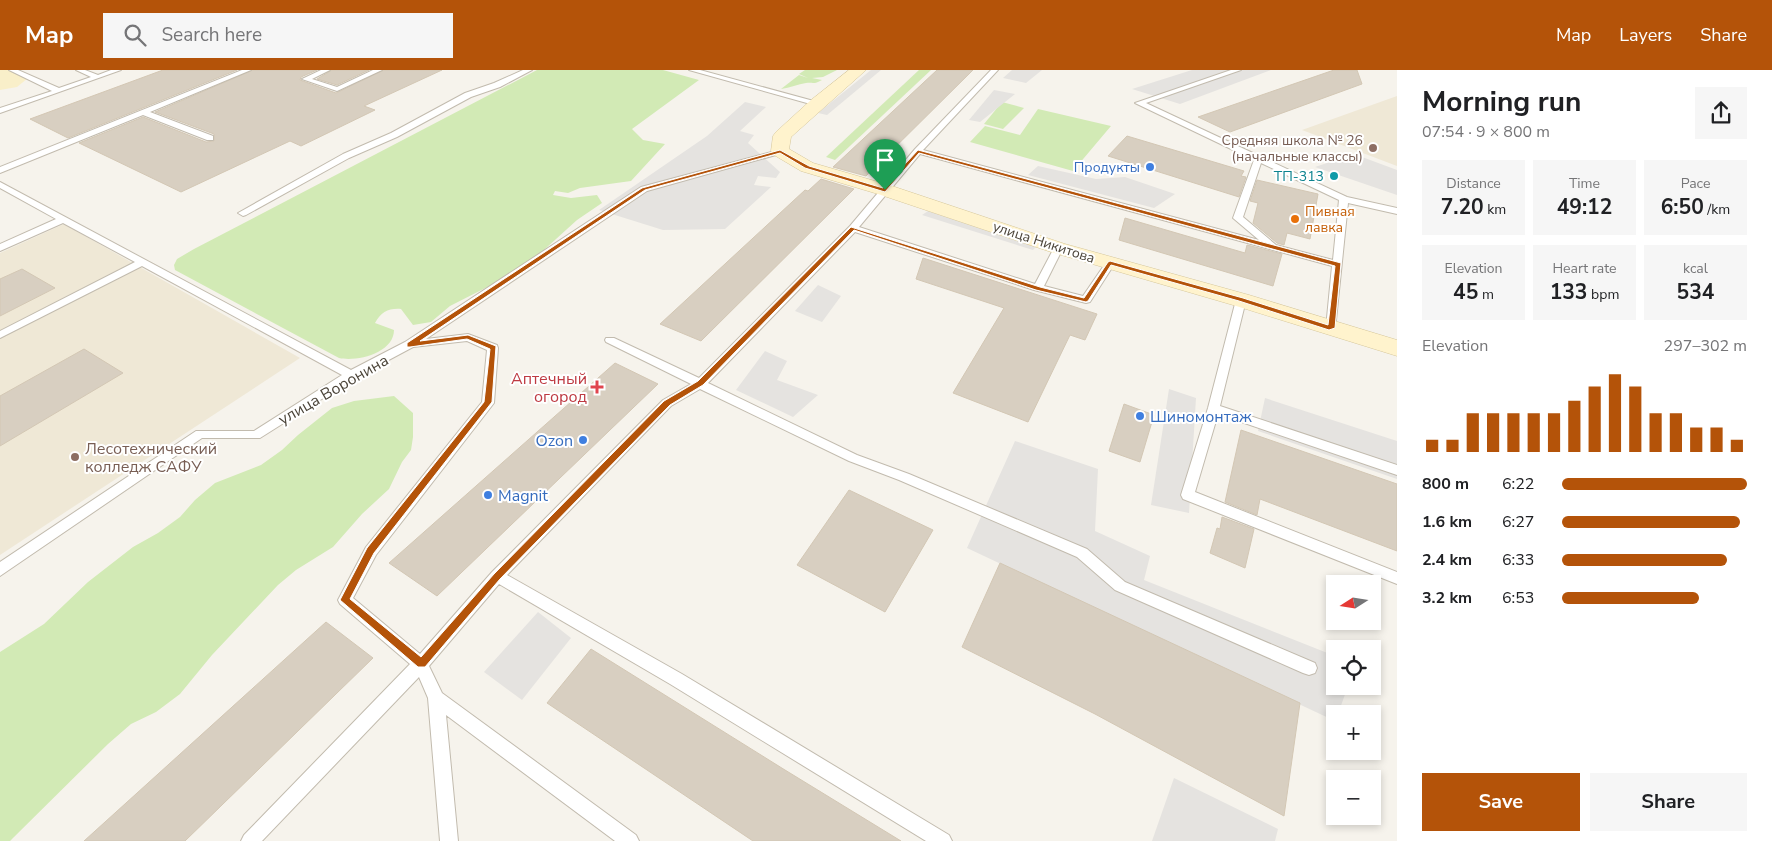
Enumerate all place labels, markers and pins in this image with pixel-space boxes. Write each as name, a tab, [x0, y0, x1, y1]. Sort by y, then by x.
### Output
place label: Средняя школа № 26 (начальные классы)	[1221, 131, 1363, 166]
pin	[864, 139, 906, 190]
marker: Средняя школа № 26 (начальные классы)	[1367, 142, 1379, 154]
place label: Продукты	[1074, 158, 1140, 177]
marker: Продукты	[1144, 161, 1156, 173]
place label: ТП-313	[1274, 167, 1324, 186]
marker: ТП-313	[1328, 170, 1340, 182]
place label: Пивная лавка	[1305, 202, 1355, 237]
marker: Пивная лавка	[1289, 213, 1301, 225]
place label: Аптечный огород	[511, 368, 588, 408]
marker: Аптечный огород	[591, 381, 603, 393]
place label: Шиномонтаж	[1150, 406, 1252, 428]
marker: Шиномонтаж	[1134, 410, 1146, 422]
place label: Ozon	[535, 430, 573, 452]
marker: Ozon	[577, 434, 589, 446]
place label: Лесотехнический колледж САФУ	[85, 438, 217, 478]
marker: Лесотехнический колледж САФУ	[69, 451, 81, 463]
place label: Magnit	[498, 485, 548, 507]
marker: Magnit	[482, 489, 494, 501]

